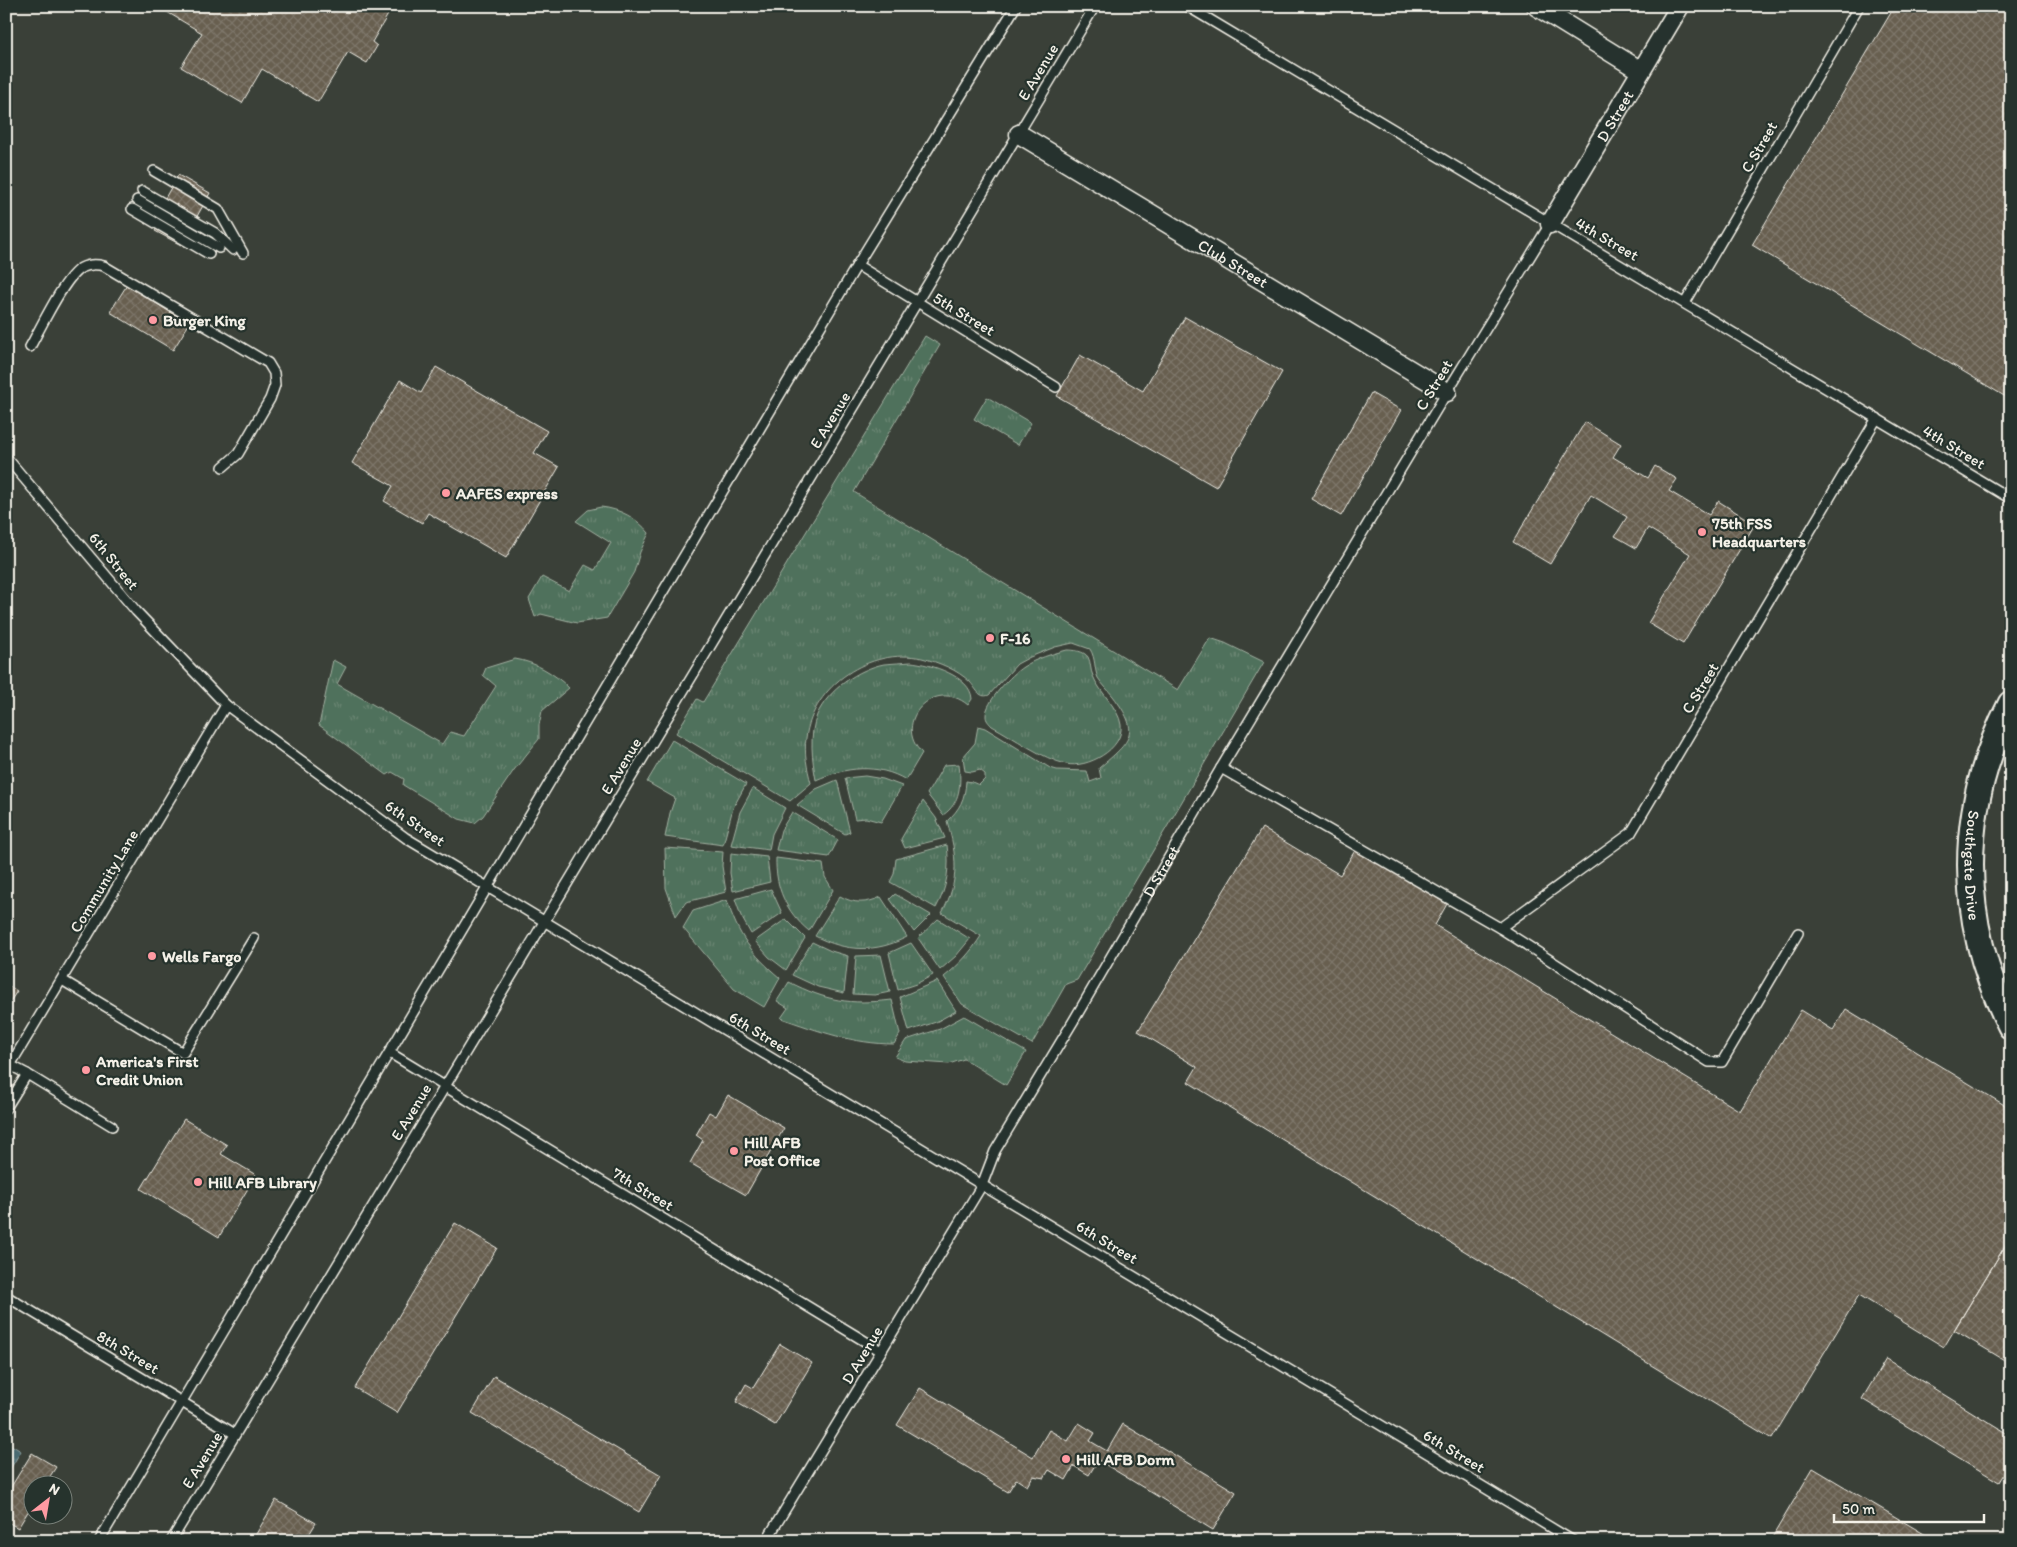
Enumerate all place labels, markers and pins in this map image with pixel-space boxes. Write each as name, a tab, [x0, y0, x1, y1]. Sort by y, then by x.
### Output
place label: Burger King	[163, 311, 247, 331]
marker: Burger King	[147, 314, 159, 326]
place label: AAFES express	[455, 484, 558, 504]
marker: AAFES express	[440, 487, 452, 499]
place label: 75th FSS Headquarters	[1711, 514, 1806, 552]
marker: 75th FSS Headquarters	[1696, 526, 1708, 538]
place label: F-16	[1000, 629, 1031, 648]
marker: F-16	[984, 632, 996, 644]
place label: Wells Fargo	[162, 947, 241, 967]
marker: Wells Fargo	[146, 950, 158, 962]
place label: America's First Credit Union	[95, 1052, 199, 1089]
marker: America's First Credit Union	[80, 1064, 92, 1076]
place label: Hill AFB Post Office	[744, 1133, 820, 1170]
marker: Hill AFB Post Office	[728, 1145, 740, 1157]
place label: Hill AFB Library	[208, 1173, 317, 1193]
marker: Hill AFB Library	[192, 1176, 204, 1188]
place label: Hill AFB Dorm	[1076, 1450, 1175, 1469]
marker: Hill AFB Dorm	[1060, 1453, 1072, 1465]

